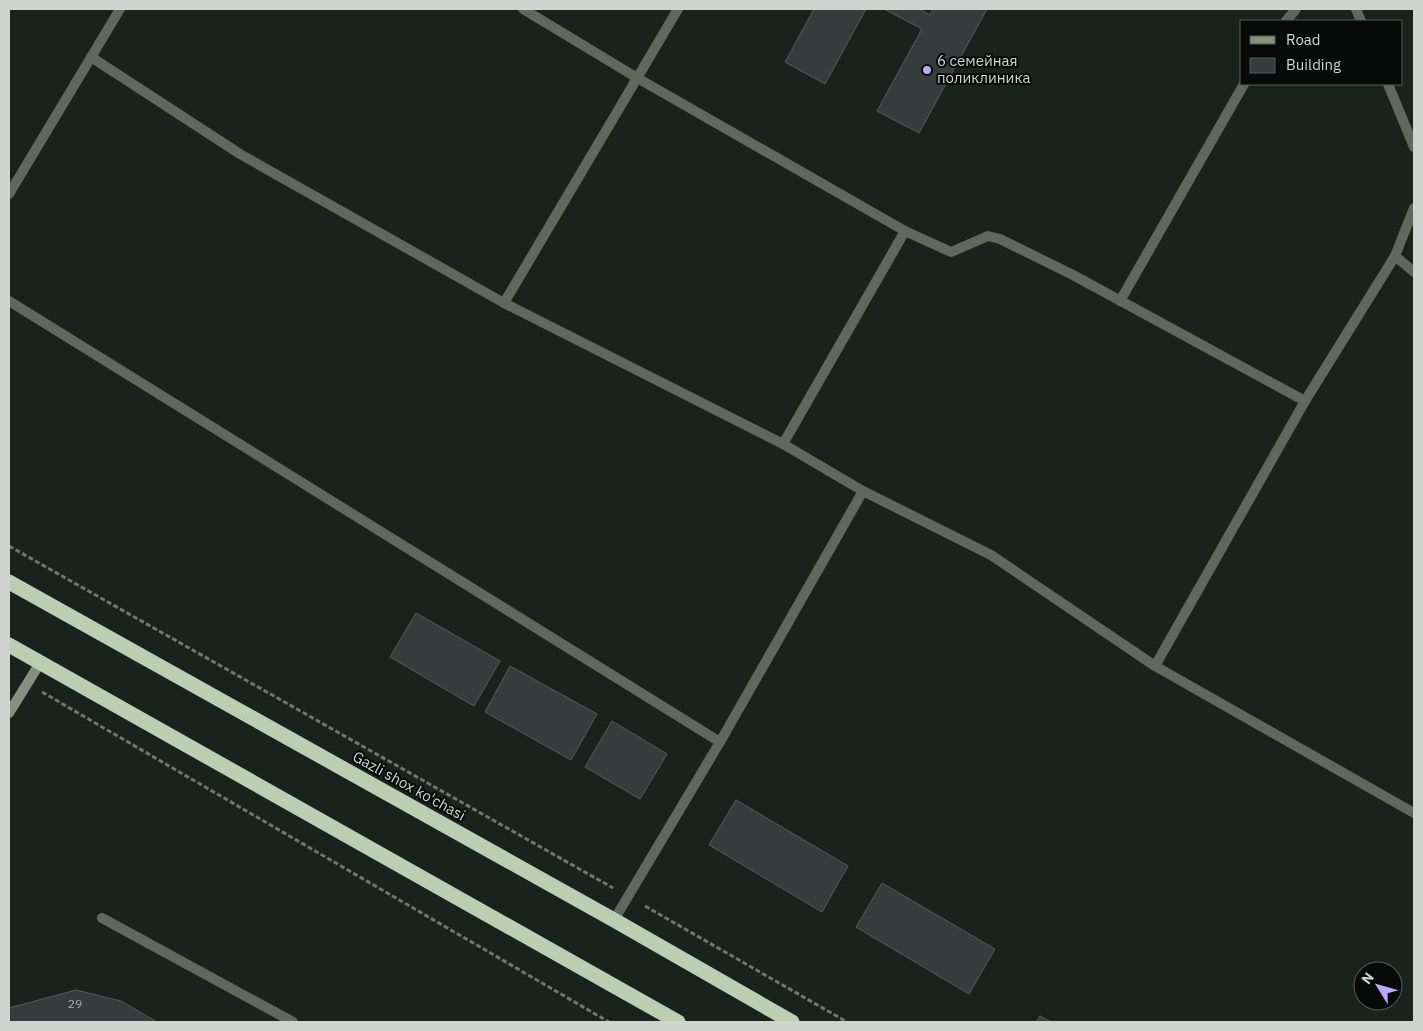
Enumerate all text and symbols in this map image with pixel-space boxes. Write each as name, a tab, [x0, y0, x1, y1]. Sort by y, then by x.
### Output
legend	[1240, 20, 1403, 85]
text: Road	[1286, 30, 1321, 49]
place label: 6 семейная поликлиника	[937, 51, 1031, 87]
text: Building	[1286, 55, 1341, 74]
marker: 6 семейная поликлиника	[921, 64, 933, 76]
street label: Gazli shox ko'chasi	[349, 747, 469, 824]
north arrow	[1353, 961, 1403, 1011]
text: N	[1357, 969, 1378, 988]
house number: 29	[68, 996, 82, 1011]

